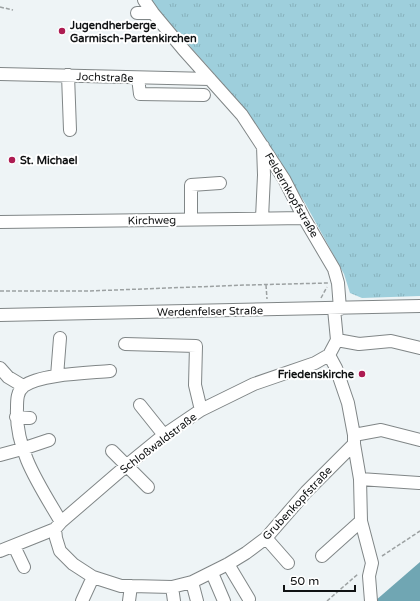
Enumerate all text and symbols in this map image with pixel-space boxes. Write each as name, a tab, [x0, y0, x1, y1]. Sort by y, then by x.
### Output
place label: Jugendherberge Garmisch-Partenkirchen	[69, 19, 197, 45]
marker: Jugendherberge Garmisch-Partenkirchen	[57, 26, 67, 36]
street label: Jochstraße	[76, 70, 134, 85]
street label: Feldernkopfstraße	[262, 151, 321, 240]
place label: St. Michael	[20, 154, 78, 167]
marker: St. Michael	[7, 155, 17, 165]
street label: Kirchweg	[128, 214, 176, 227]
street label: Werdenfelser Straße	[157, 304, 263, 319]
place label: Friedenskirche	[278, 368, 355, 381]
marker: Friedenskirche	[357, 369, 367, 379]
street label: Schloßwaldstraße	[117, 410, 199, 476]
street label: Grubenkopfstraße	[260, 464, 335, 543]
scale bar	[284, 567, 355, 593]
text: 50 m	[290, 574, 319, 588]

